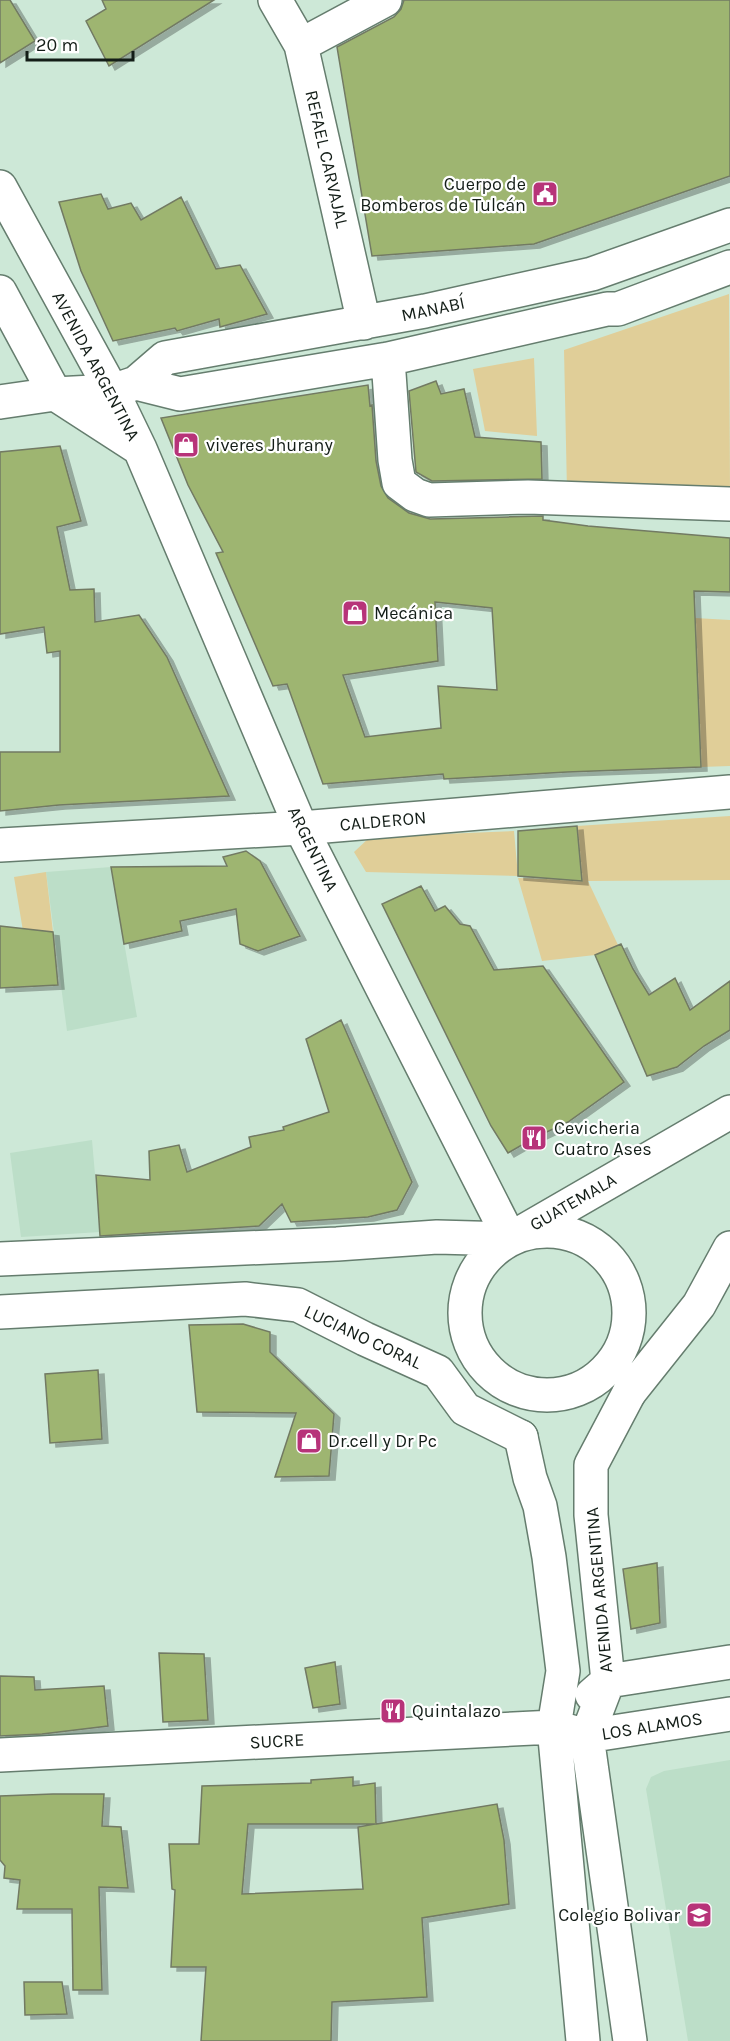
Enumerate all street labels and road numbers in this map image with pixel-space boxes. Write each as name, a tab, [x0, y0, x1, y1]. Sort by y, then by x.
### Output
street label: REFAEL CARVAJAL	[300, 88, 354, 231]
street label: AVENIDA ARGENTINA	[47, 288, 145, 444]
street label: MANABÍ	[399, 290, 468, 326]
street label: ARGENTINA	[283, 803, 343, 895]
street label: CALDERON	[339, 806, 427, 836]
street label: GUATEMALA	[526, 1168, 620, 1236]
street label: LUCIANO CORAL	[301, 1300, 426, 1374]
street label: AVENIDA ARGENTINA	[581, 1506, 617, 1674]
street label: LOS ALAMOS	[600, 1707, 704, 1745]
street label: SUCRE	[249, 1729, 305, 1753]

